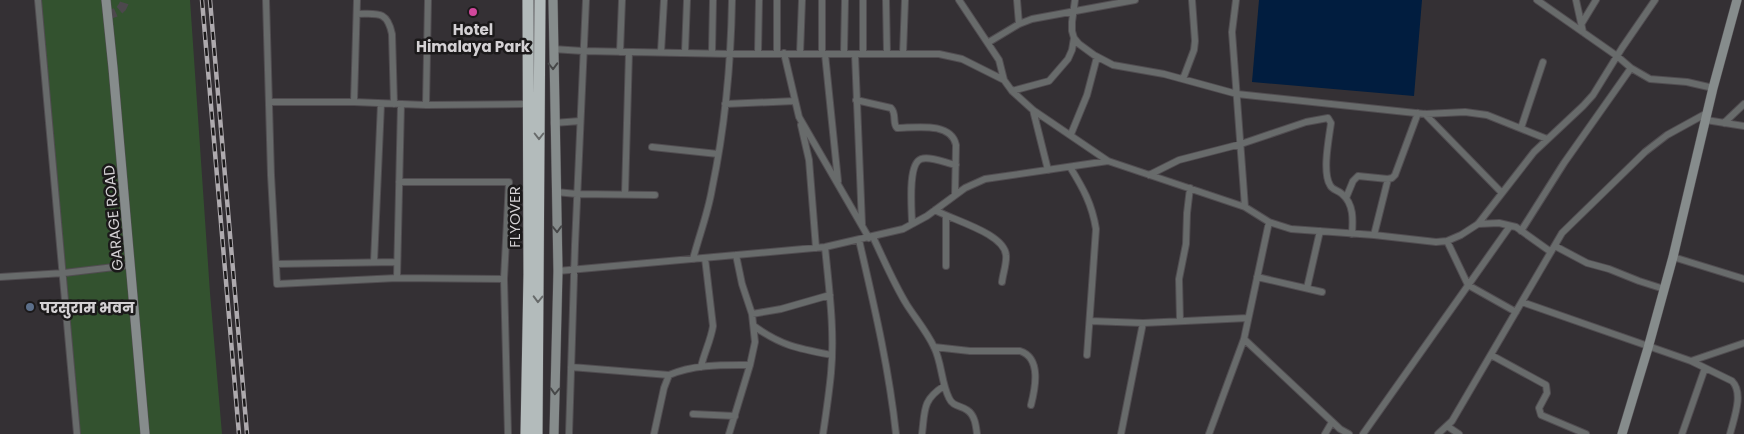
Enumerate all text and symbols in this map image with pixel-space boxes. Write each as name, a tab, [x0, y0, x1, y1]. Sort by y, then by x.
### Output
marker: Hotel Himalaya Park	[467, 6, 479, 18]
place label: Hotel Himalaya Park	[416, 19, 531, 57]
one-way arrow	[548, 62, 558, 70]
one-way arrow	[534, 132, 544, 140]
street label: GARAGE ROAD	[98, 164, 128, 272]
street label: FLYOVER	[504, 186, 525, 248]
one-way arrow	[552, 225, 562, 233]
one-way arrow	[533, 295, 543, 303]
place label: परसुराम भवन	[39, 297, 135, 319]
marker: परसुराम भवन	[24, 301, 36, 313]
one-way arrow	[550, 388, 560, 395]

